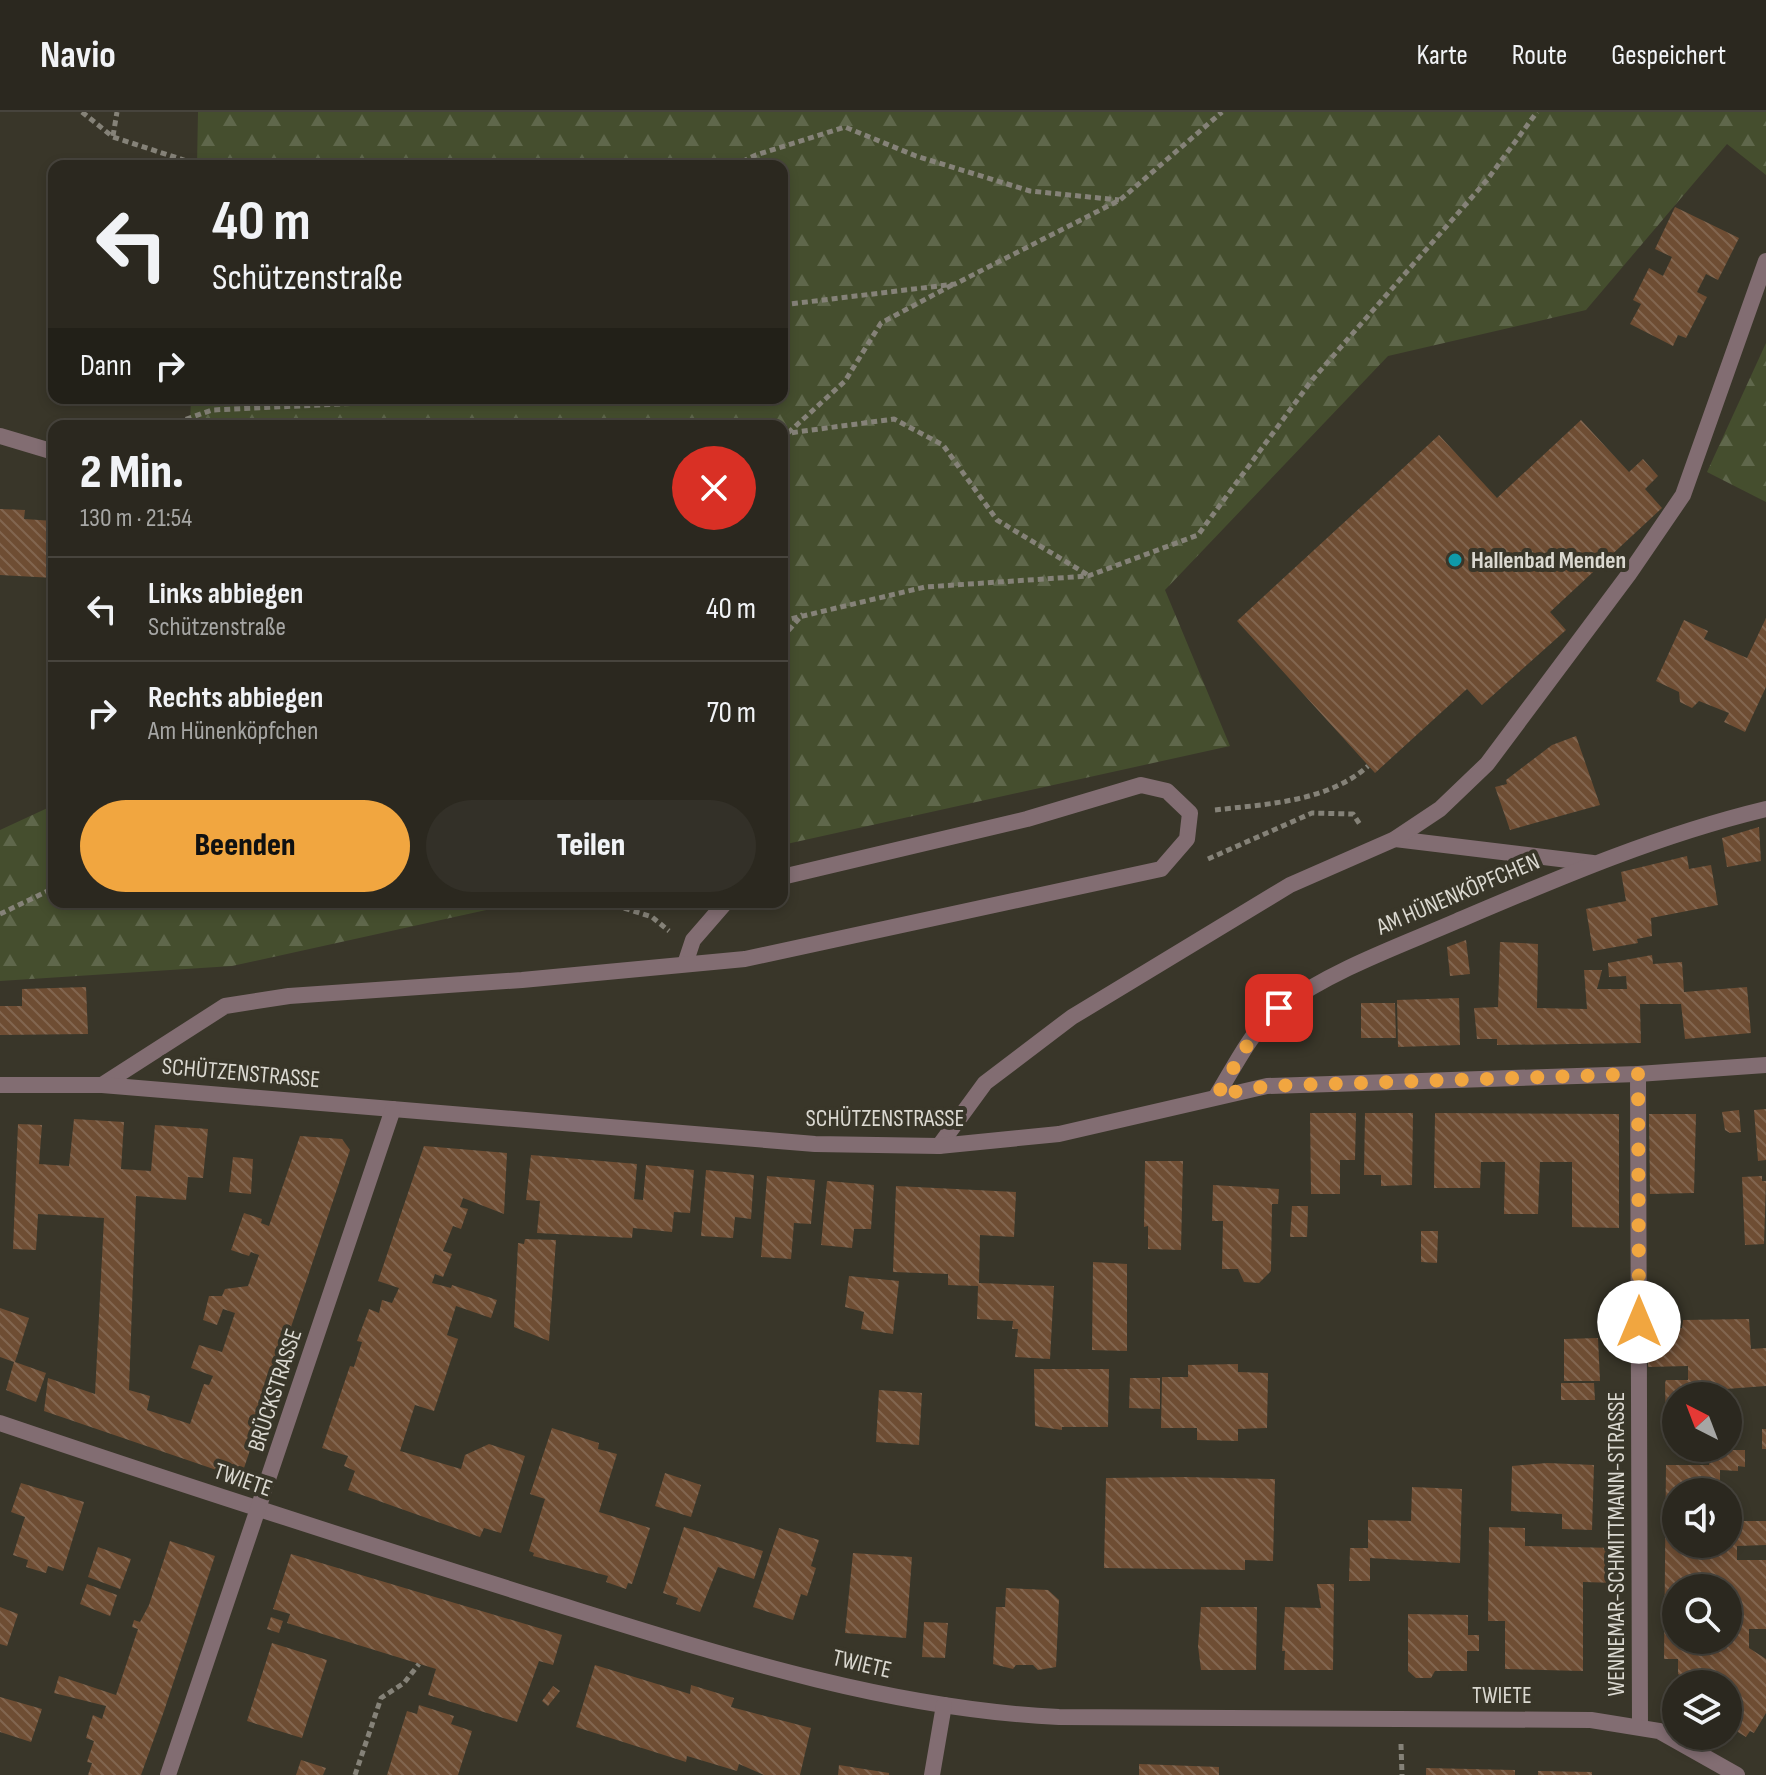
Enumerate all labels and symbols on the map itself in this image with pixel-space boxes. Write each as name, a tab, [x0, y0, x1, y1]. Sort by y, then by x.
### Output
place label: Hallenbad Menden	[1471, 546, 1626, 575]
marker: Hallenbad Menden	[1446, 551, 1464, 569]
street label: AM HÜNENKÖPFCHEN	[1371, 847, 1544, 942]
pin	[1245, 974, 1313, 1042]
street label: SCHÜTZENSTRASSE	[161, 1052, 321, 1094]
street label: SCHÜTZENSTRASSE	[806, 1104, 964, 1133]
position arrow	[1597, 1280, 1681, 1364]
street label: BRÜCKSTRASSE	[242, 1325, 308, 1455]
north arrow	[1662, 1382, 1742, 1462]
street label: WENNEMAR-SCHMITTMANN-STRASSE	[1602, 1392, 1631, 1696]
street label: TWIETE	[210, 1457, 276, 1503]
street label: TWIETE	[830, 1643, 894, 1685]
street label: TWIETE	[1472, 1681, 1532, 1710]

